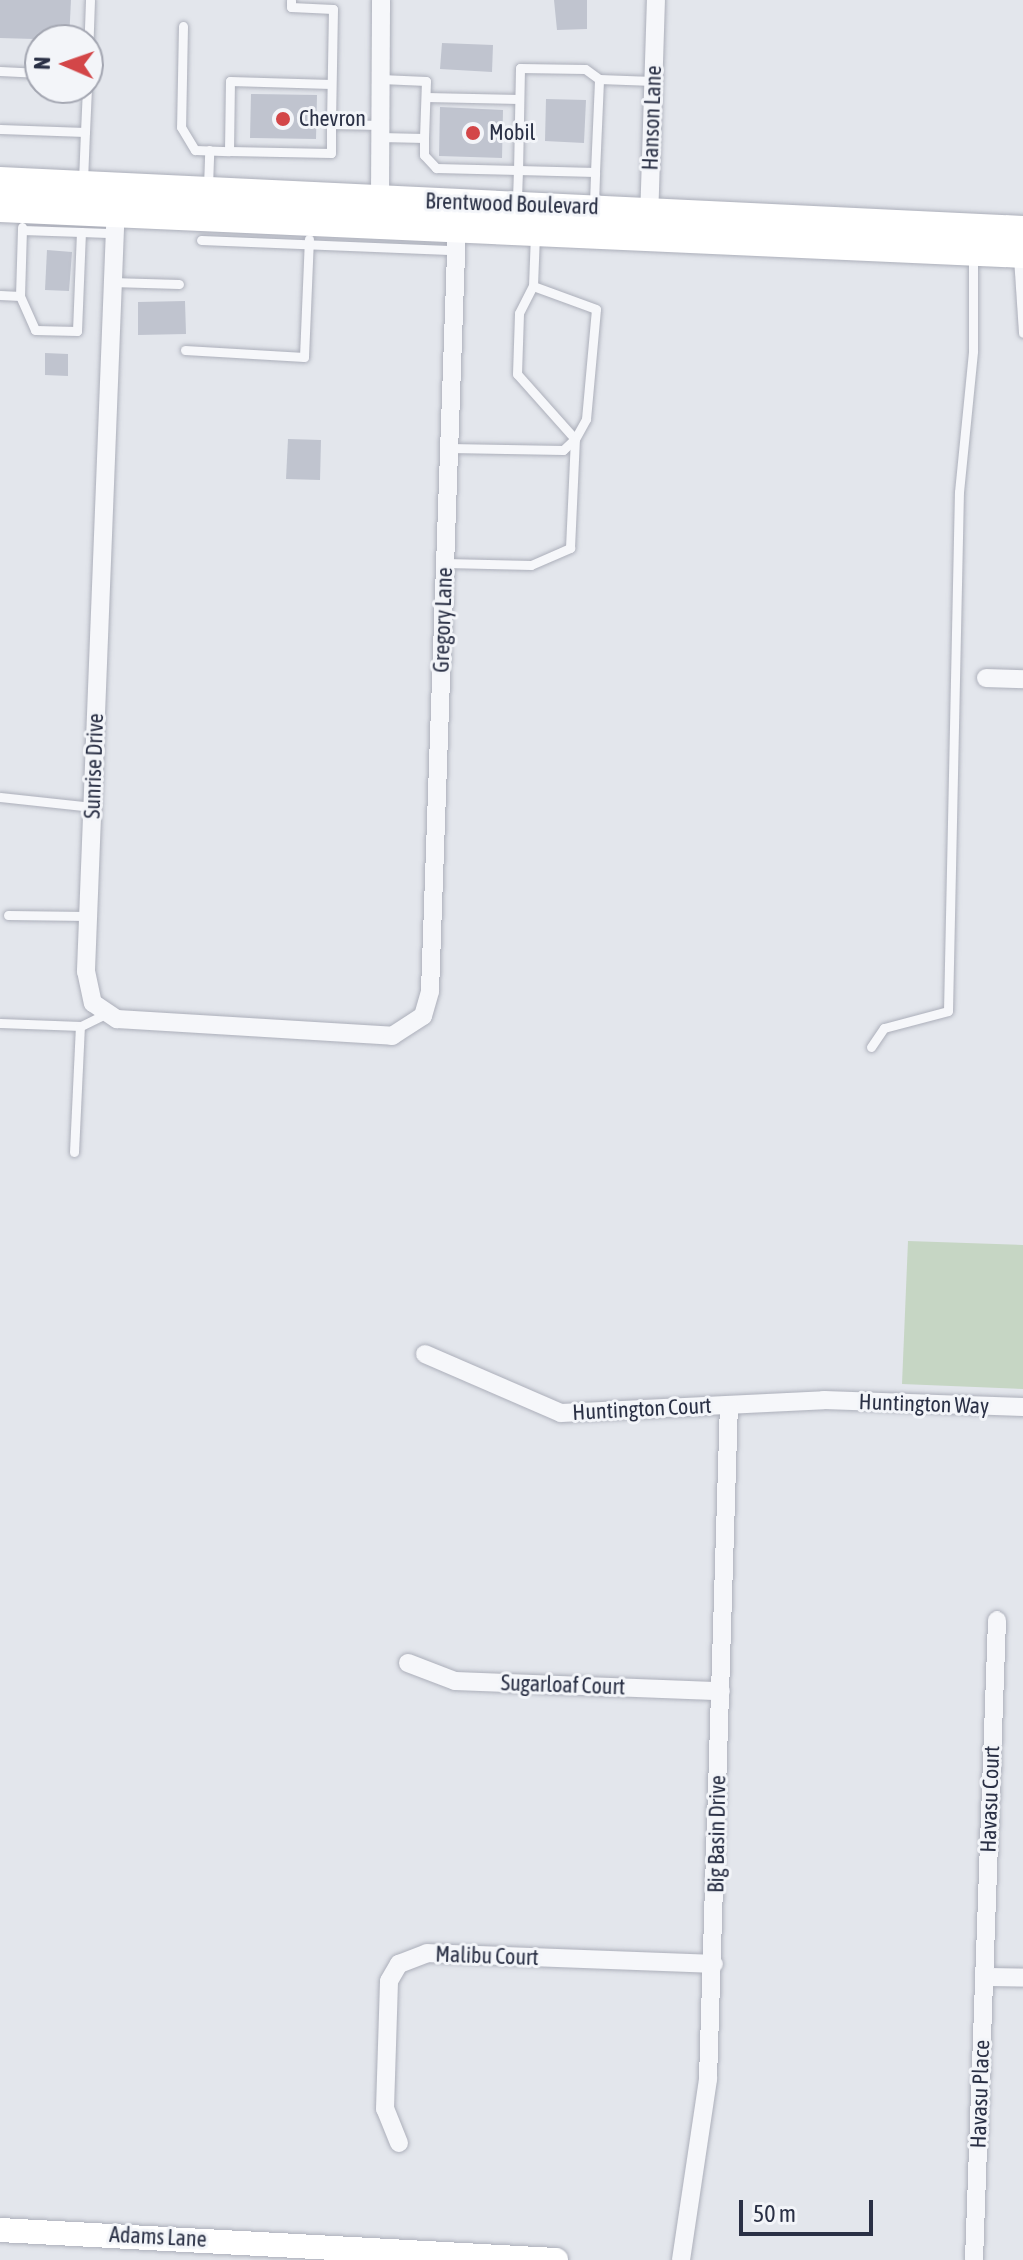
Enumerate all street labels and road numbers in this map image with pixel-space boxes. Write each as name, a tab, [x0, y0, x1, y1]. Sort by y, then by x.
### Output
street label: Hanson Lane	[637, 65, 667, 171]
street label: Brentwood Boulevard	[425, 188, 599, 220]
street label: Gregory Lane	[428, 567, 458, 673]
street label: Sunrise Drive	[79, 713, 109, 819]
street label: Huntington Way	[858, 1389, 990, 1419]
street label: Huntington Court	[572, 1392, 712, 1426]
street label: Sugarloaf Court	[500, 1670, 626, 1700]
street label: Havasu Court	[975, 1745, 1005, 1853]
street label: Big Basin Drive	[703, 1775, 731, 1893]
street label: Malibu Court	[435, 1941, 539, 1971]
street label: Havasu Place	[965, 2039, 995, 2149]
street label: Adams Lane	[109, 2221, 207, 2253]

